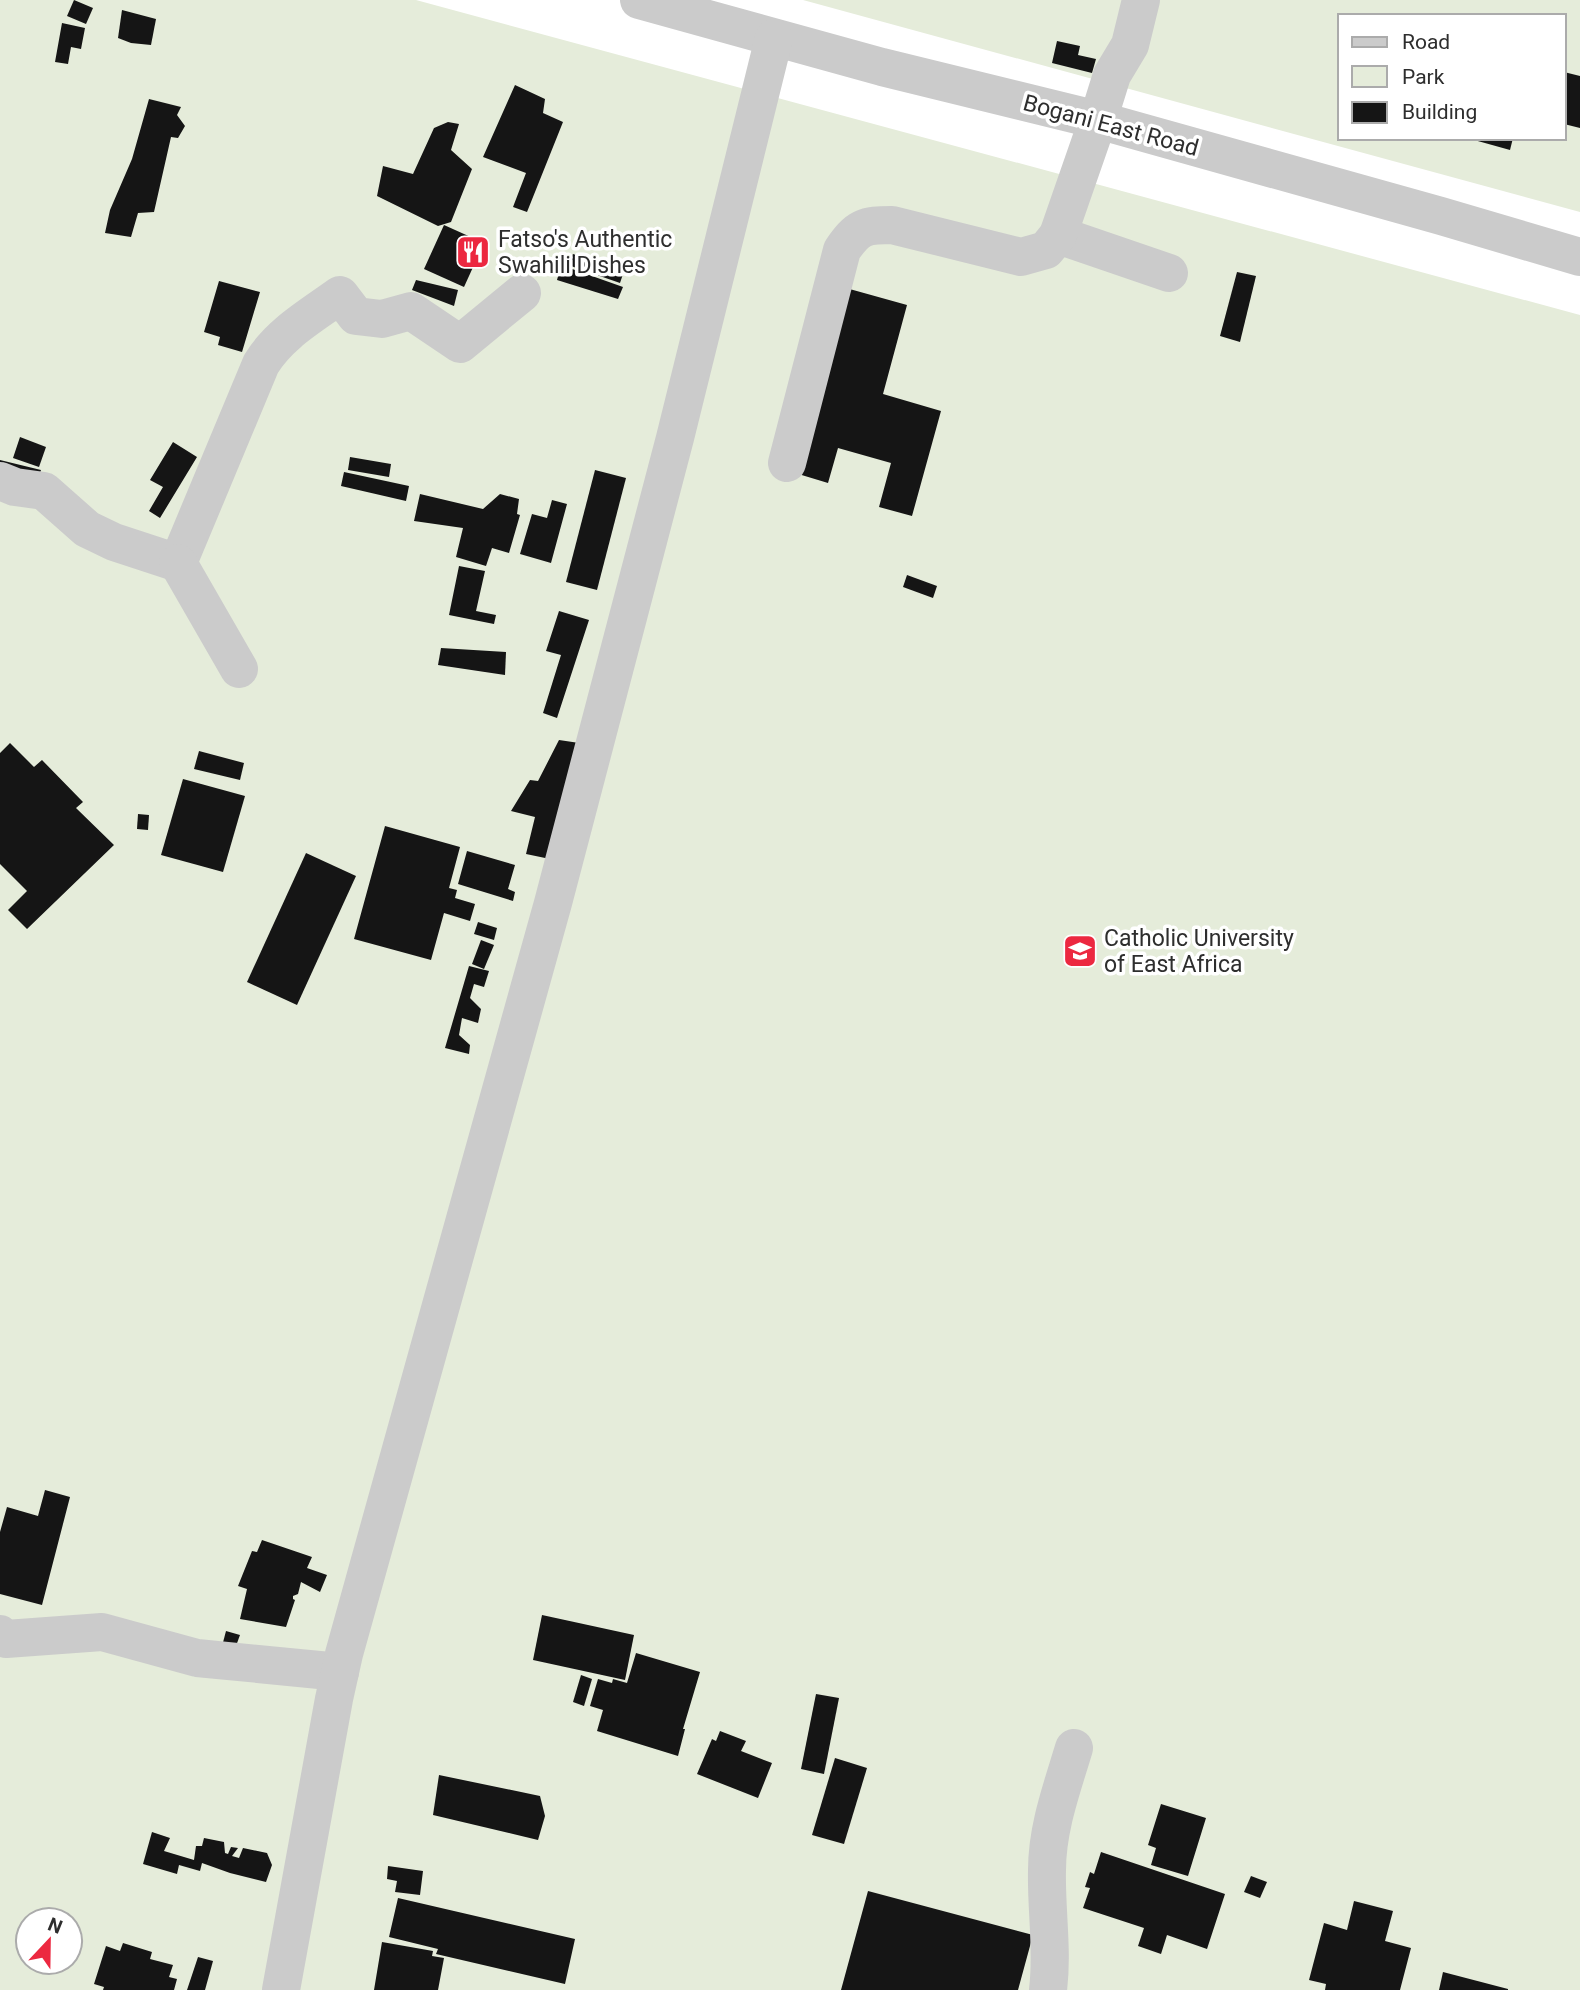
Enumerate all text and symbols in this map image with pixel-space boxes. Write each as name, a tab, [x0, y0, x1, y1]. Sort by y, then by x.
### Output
legend	[1338, 14, 1566, 140]
text: Road	[1402, 30, 1450, 54]
text: Park	[1402, 65, 1445, 89]
street label: Bogani East Road	[1020, 89, 1201, 162]
text: Building	[1402, 100, 1477, 124]
place label: Fatso's Authentic Swahili Dishes	[498, 226, 672, 279]
restaurant icon: Fatso's Authentic Swahili Dishes	[454, 233, 492, 271]
place label: Catholic University of East Africa	[1104, 925, 1294, 978]
school or university icon: Catholic University of East Africa	[1061, 932, 1099, 970]
north arrow	[14, 1906, 84, 1976]
text: N	[45, 1913, 66, 1939]

